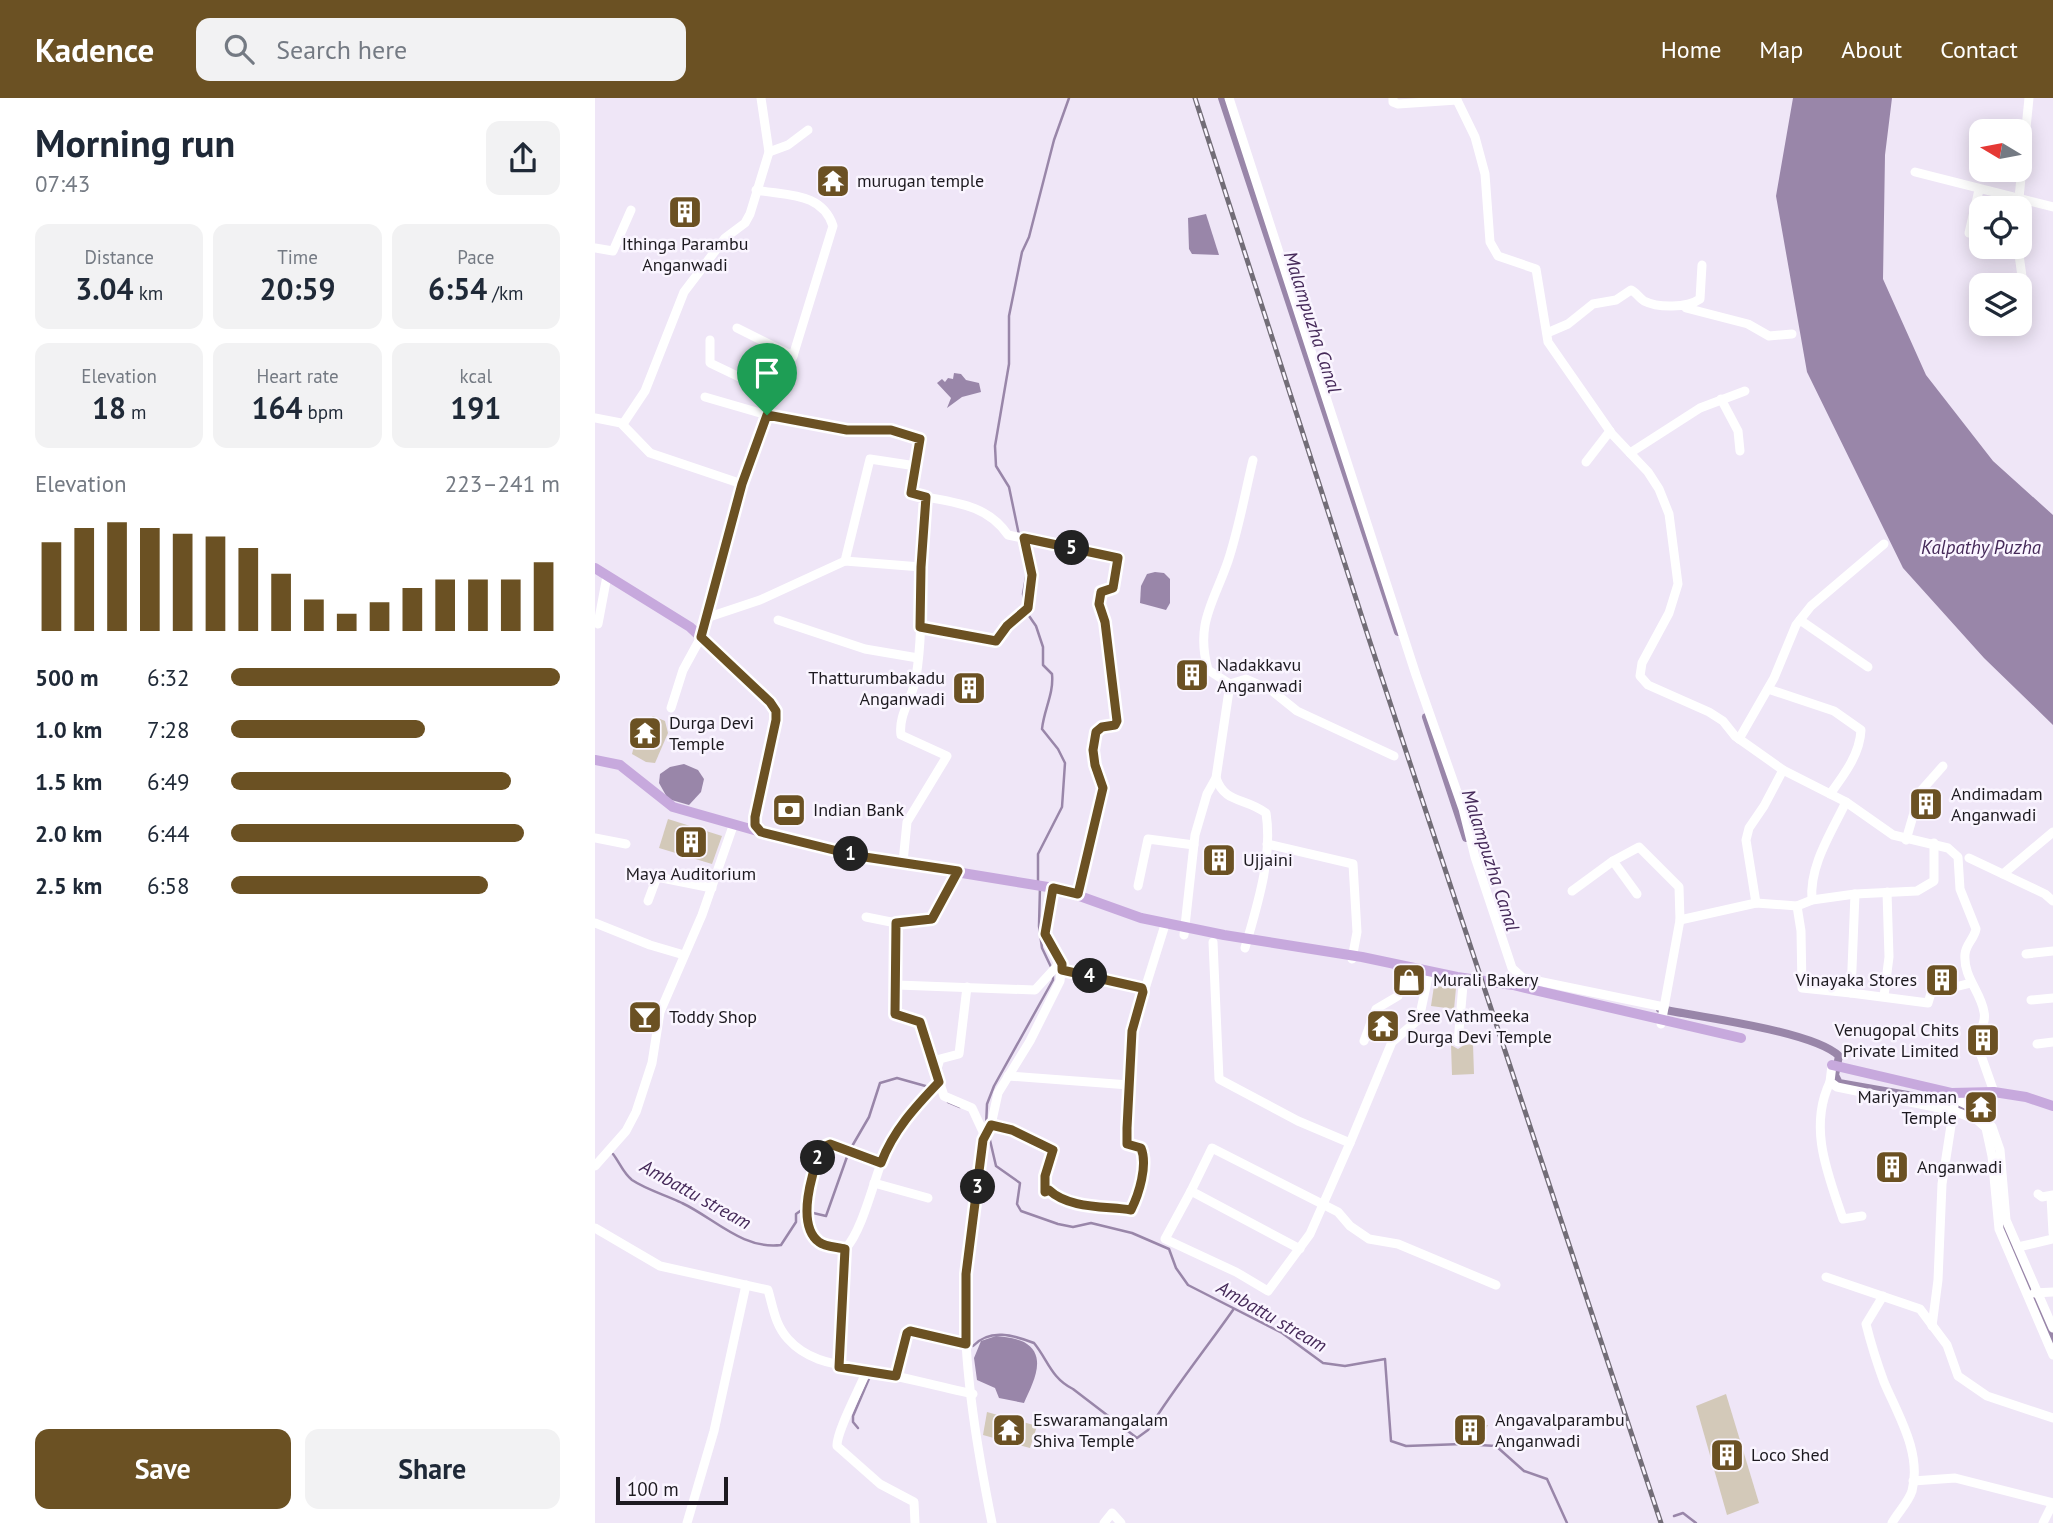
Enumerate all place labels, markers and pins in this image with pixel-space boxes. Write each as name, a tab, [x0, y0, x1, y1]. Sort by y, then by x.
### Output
temple icon: murugan temple	[814, 162, 852, 200]
place label: murugan temple	[857, 169, 984, 192]
building icon: Ithinga Parambu Anganwadi	[666, 193, 704, 231]
place label: Ithinga Parambu Anganwadi	[622, 232, 748, 276]
pin	[737, 343, 797, 415]
pin: 5	[1055, 531, 1089, 566]
place label: Nadakkavu Anganwadi	[1217, 653, 1302, 697]
building icon: Nadakkavu Anganwadi	[1173, 656, 1211, 694]
place label: Thatturumbakadu Anganwadi	[808, 666, 945, 710]
building icon: Thatturumbakadu Anganwadi	[950, 669, 988, 707]
place label: Durga Devi Temple	[669, 711, 754, 755]
temple icon: Durga Devi Temple	[626, 714, 664, 752]
place label: Andimadam Anganwadi	[1951, 782, 2043, 826]
building icon: Andimadam Anganwadi	[1907, 785, 1945, 823]
bank icon: Indian Bank	[770, 791, 808, 829]
place label: Indian Bank	[813, 798, 904, 821]
building icon: Maya Auditorium	[672, 823, 710, 861]
pin: 1	[833, 836, 869, 872]
building icon: Ujjaini	[1200, 841, 1238, 879]
place label: Ujjaini	[1243, 848, 1293, 871]
place label: Maya Auditorium	[626, 862, 756, 885]
pin: 4	[1072, 958, 1107, 994]
shop icon: Murali Bakery	[1390, 961, 1428, 999]
building icon: Vinayaka Stores	[1923, 961, 1961, 999]
place label: Murali Bakery	[1433, 968, 1539, 991]
place label: Vinayaka Stores	[1795, 968, 1917, 991]
bar icon: Toddy Shop	[626, 998, 664, 1036]
place label: Sree Vathmeeka Durga Devi Temple	[1407, 1004, 1552, 1048]
place label: Toddy Shop	[669, 1005, 757, 1028]
temple icon: Sree Vathmeeka Durga Devi Temple	[1364, 1007, 1402, 1045]
place label: Venugopal Chits Private Limited	[1833, 1018, 1959, 1062]
building icon: Venugopal Chits Private Limited	[1964, 1021, 2002, 1059]
place label: Mariyamman Temple	[1858, 1085, 1957, 1129]
temple icon: Mariyamman Temple	[1962, 1088, 2000, 1126]
pin: 2	[801, 1140, 836, 1176]
building icon: Anganwadi	[1873, 1148, 1911, 1186]
place label: Anganwadi	[1917, 1155, 2002, 1178]
pin: 3	[961, 1170, 995, 1204]
place label: Eswaramangalam Shiva Temple	[1033, 1408, 1168, 1452]
place label: Angavalparambu Anganwadi	[1495, 1408, 1625, 1452]
temple icon: Eswaramangalam Shiva Temple	[990, 1411, 1028, 1449]
building icon: Angavalparambu Anganwadi	[1451, 1411, 1489, 1449]
building icon: Loco Shed	[1708, 1436, 1746, 1474]
place label: Loco Shed	[1751, 1443, 1829, 1466]

